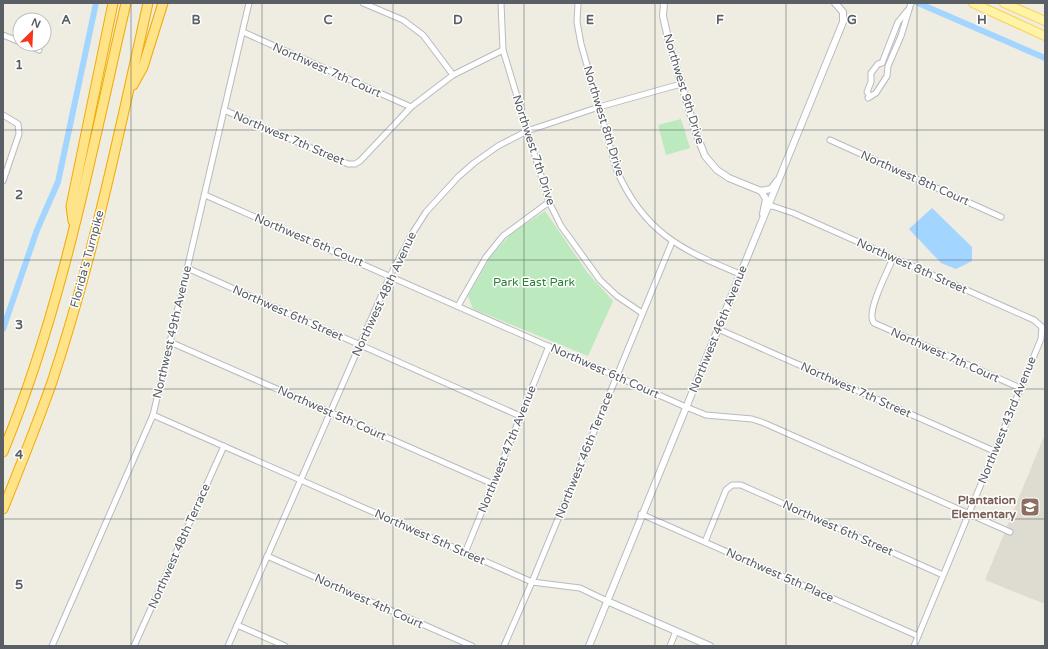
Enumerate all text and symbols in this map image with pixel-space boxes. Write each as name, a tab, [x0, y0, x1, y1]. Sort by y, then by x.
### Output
north arrow	[12, 12, 52, 52]
text: A	[61, 12, 71, 28]
text: B	[191, 12, 201, 28]
text: C	[323, 12, 333, 28]
text: D	[453, 12, 463, 28]
text: E	[586, 12, 594, 28]
text: F	[716, 12, 724, 28]
text: G	[847, 12, 857, 28]
text: H	[977, 12, 987, 28]
text: N	[29, 16, 43, 31]
street label: Northwest 9th Drive	[661, 32, 708, 146]
street label: Northwest 7th Court	[271, 40, 384, 100]
text: 1	[15, 57, 23, 73]
street label: Northwest 8th Drive	[581, 64, 628, 178]
street label: Northwest 7th Drive	[510, 93, 558, 207]
street label: Northwest 7th Street	[231, 108, 347, 168]
street label: Northwest 8th Court	[859, 148, 972, 208]
text: 2	[15, 187, 23, 203]
street label: Florida's Turnpike	[67, 208, 107, 309]
street label: Northwest 6th Court	[252, 211, 366, 270]
street label: Northwest 48th Avenue	[349, 229, 419, 359]
street label: Northwest 8th Street	[855, 235, 970, 297]
street label: Northwest 46th Avenue	[686, 263, 750, 395]
street label: Northwest 49th Avenue	[150, 264, 194, 400]
park label: Park East Park	[493, 275, 576, 289]
street label: Northwest 6th Street	[231, 282, 346, 344]
text: 3	[15, 317, 23, 333]
street label: Northwest 7th Court	[889, 325, 1002, 385]
street label: Northwest 6th Court	[549, 341, 662, 401]
street label: Northwest 43rd Avenue	[975, 354, 1039, 486]
street label: Northwest 7th Street	[799, 359, 914, 421]
street label: Northwest 5th Court	[276, 383, 389, 443]
street label: Northwest 47th Avenue	[475, 383, 539, 515]
street label: Northwest 46th Terrace	[552, 389, 616, 520]
text: 4	[15, 447, 24, 463]
street label: Northwest 48th Terrace	[145, 481, 213, 611]
place label: Plantation Elementary	[951, 493, 1017, 522]
school or university icon: Plantation Elementary	[1019, 496, 1041, 518]
street label: Northwest 6th Street	[781, 497, 896, 559]
street label: Northwest 5th Street	[373, 506, 488, 568]
street label: Northwest 5th Place	[724, 545, 836, 605]
street label: Northwest 4th Court	[313, 571, 426, 631]
text: 5	[15, 577, 23, 593]

